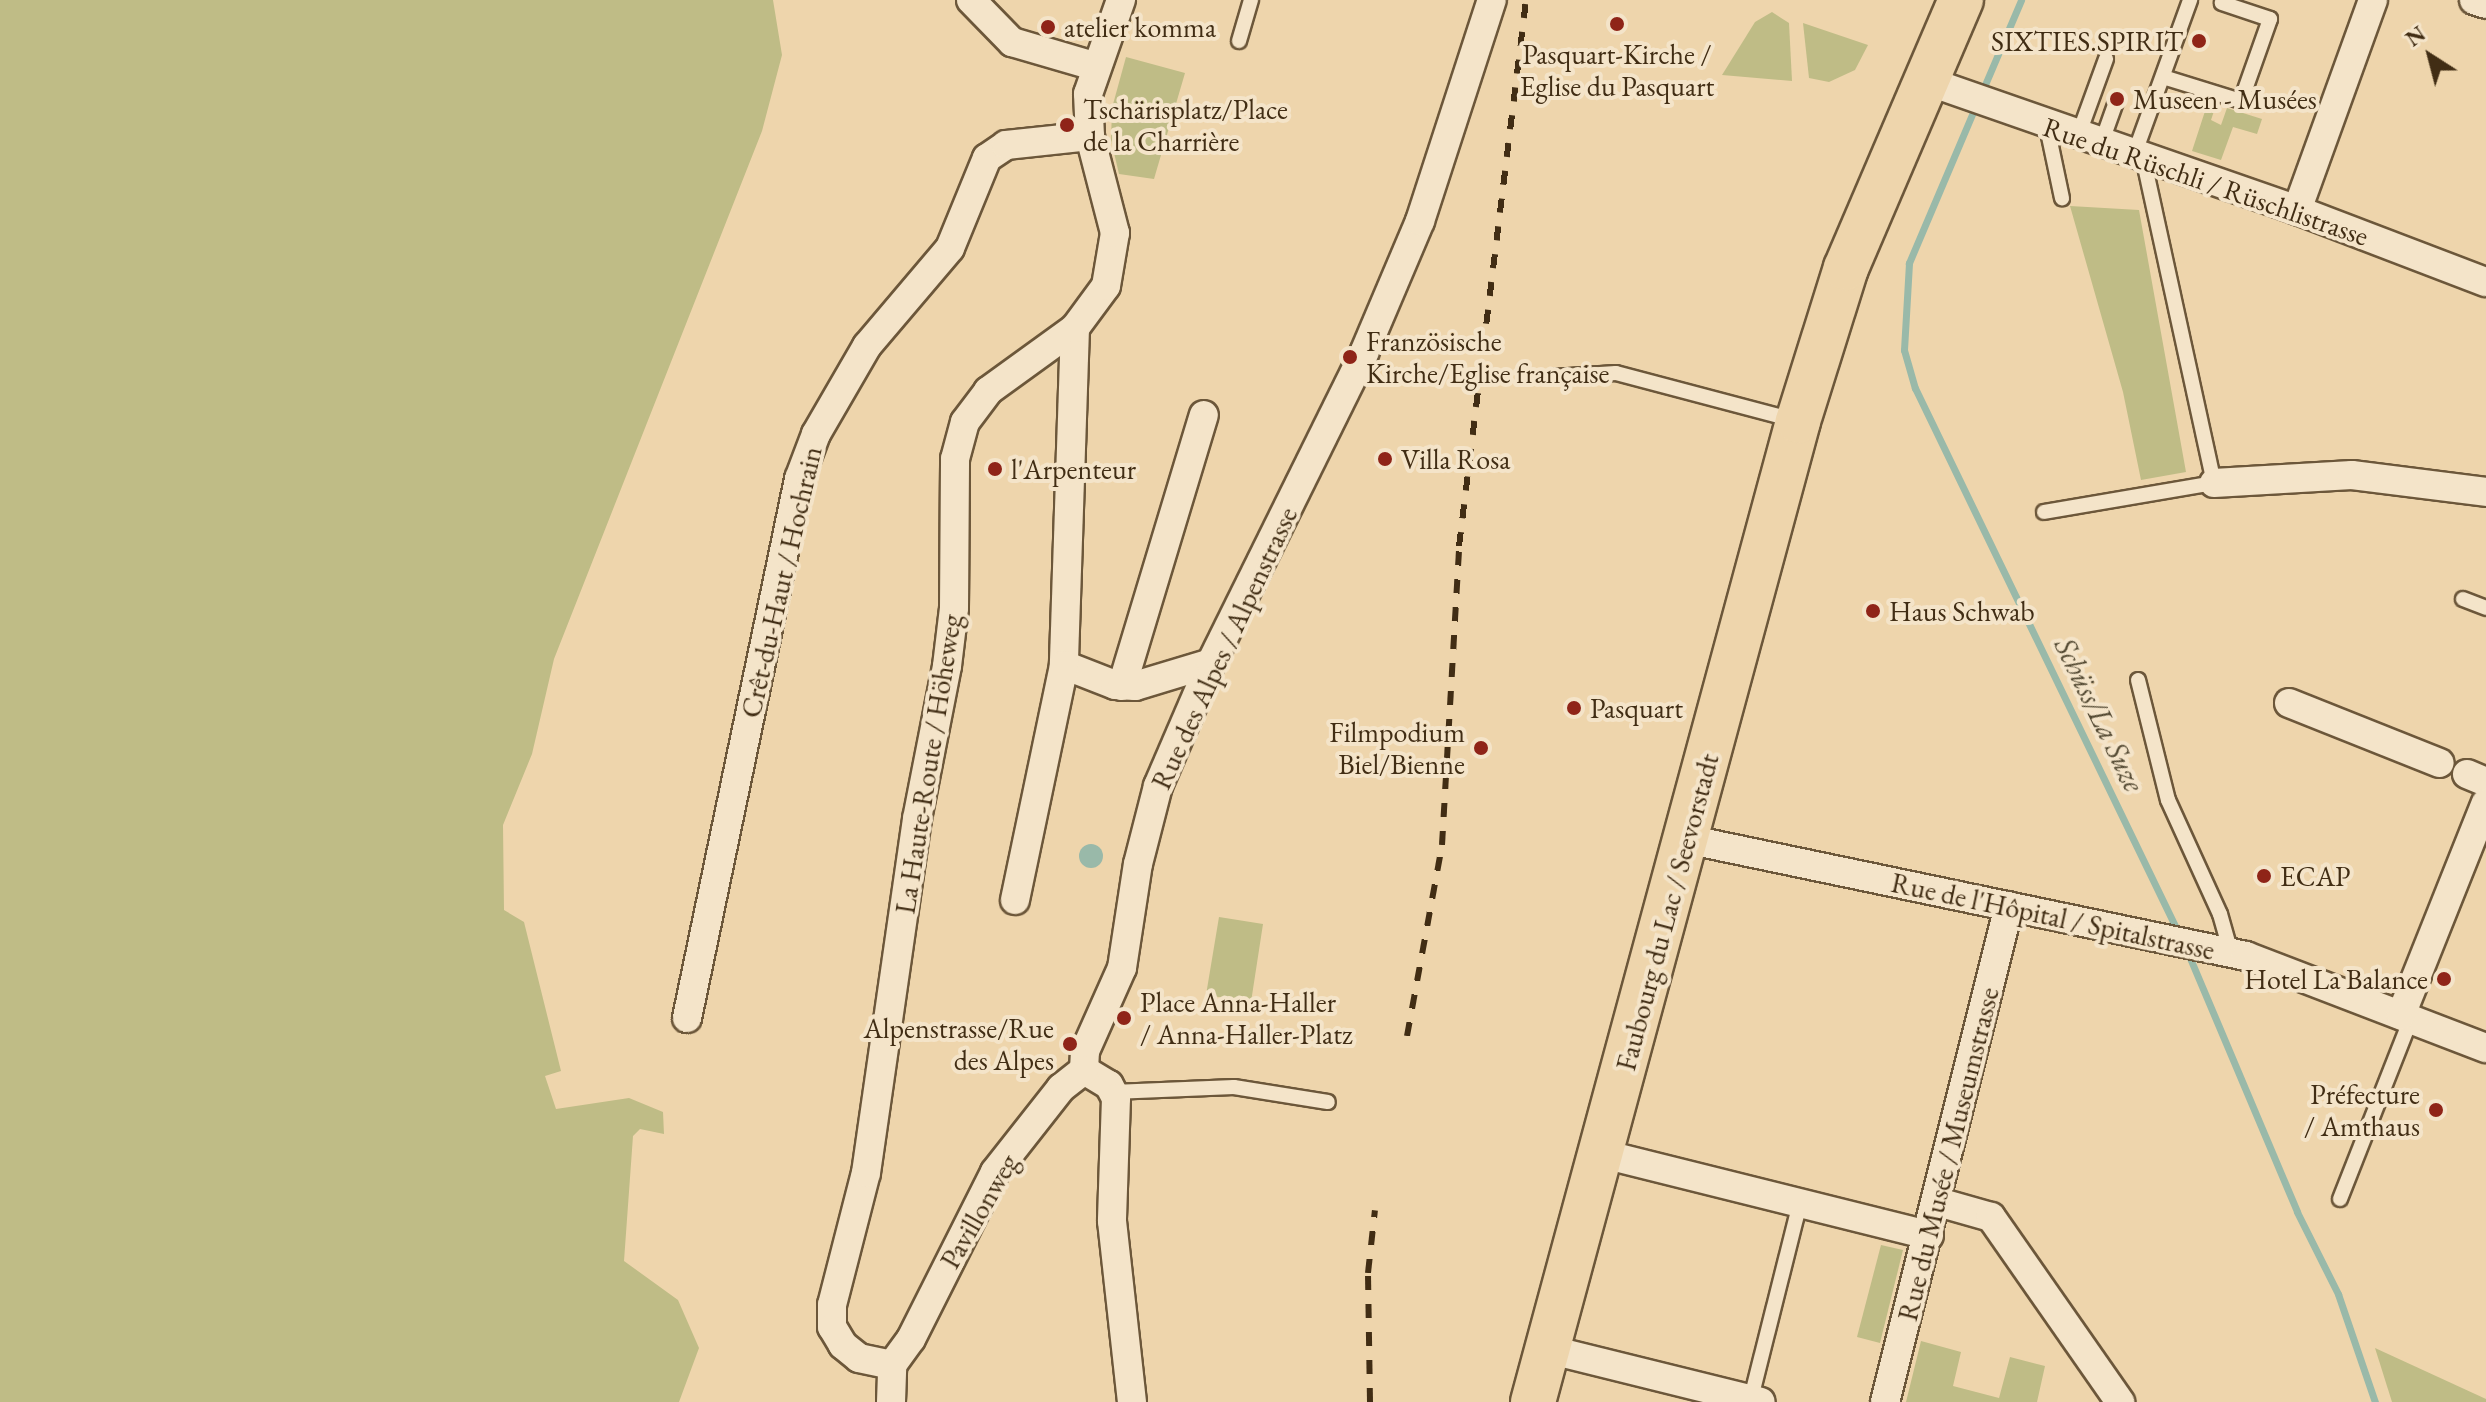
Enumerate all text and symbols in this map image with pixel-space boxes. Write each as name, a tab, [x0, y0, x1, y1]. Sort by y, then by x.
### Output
place label: atelier komma	[1064, 10, 1216, 44]
marker: Pasquart-Kirche / Eglise du Pasquart	[1608, 15, 1626, 33]
north arrow	[2390, 16, 2470, 96]
marker: atelier komma	[1039, 18, 1057, 36]
text: N	[2400, 19, 2431, 53]
place label: SIXTIES.SPIRIT	[1991, 24, 2183, 58]
marker: SIXTIES.SPIRIT	[2190, 32, 2208, 50]
place label: Pasquart-Kirche / Eglise du Pasquart	[1520, 37, 1714, 103]
place label: Museen - Musées	[2133, 82, 2317, 116]
marker: Museen - Musées	[2108, 90, 2126, 108]
place label: Tschärisplatz/Place de la Charrière	[1083, 92, 1288, 158]
street label: Rue du Rüschli / Rüschlistrasse	[2039, 109, 2373, 253]
marker: Tschärisplatz/Place de la Charrière	[1058, 116, 1076, 134]
place label: Französische Kirche/Eglise française	[1366, 324, 1609, 390]
marker: Französische Kirche/Eglise française	[1341, 348, 1359, 366]
place label: Villa Rosa	[1401, 442, 1510, 476]
street label: Crêt-du-Haut / Hochrain	[733, 443, 829, 721]
marker: Villa Rosa	[1376, 450, 1394, 468]
place label: l'Arpenteur	[1011, 452, 1136, 486]
marker: l'Arpenteur	[986, 460, 1004, 478]
street label: Rue des Alpes / Alpenstrasse	[1144, 501, 1304, 795]
place label: Haus Schwab	[1889, 594, 2035, 628]
marker: Haus Schwab	[1864, 602, 1882, 620]
street label: La Haute-Route / Höheweg	[888, 612, 968, 916]
water label: Schüss/La Suze	[2046, 632, 2152, 798]
place label: Pasquart	[1590, 691, 1683, 725]
marker: Pasquart	[1565, 699, 1583, 717]
place label: Filmpodium Biel/Bienne	[1329, 715, 1465, 781]
marker: Filmpodium Biel/Bienne	[1472, 739, 1490, 757]
street label: Faubourg du Lac / Seevorstadt	[1608, 750, 1726, 1074]
place label: ECAP	[2280, 859, 2351, 893]
street label: Rue de l'Hôpital / Spitalstrasse	[1888, 865, 2218, 967]
marker: ECAP	[2255, 867, 2273, 885]
place label: Hotel La Balance	[2244, 962, 2428, 996]
marker: Hotel La Balance	[2435, 970, 2453, 988]
street label: Rue du Musée / Museumstrasse	[1890, 984, 2006, 1324]
place label: Place Anna-Haller / Anna-Haller-Platz	[1140, 985, 1352, 1051]
marker: Place Anna-Haller / Anna-Haller-Platz	[1115, 1009, 1133, 1027]
place label: Alpenstrasse/Rue des Alpes	[863, 1011, 1054, 1077]
marker: Alpenstrasse/Rue des Alpes	[1061, 1035, 1079, 1053]
place label: Préfecture / Amthaus	[2304, 1077, 2420, 1143]
marker: Préfecture / Amthaus	[2427, 1101, 2445, 1119]
street label: Pavillonweg	[933, 1148, 1025, 1274]

